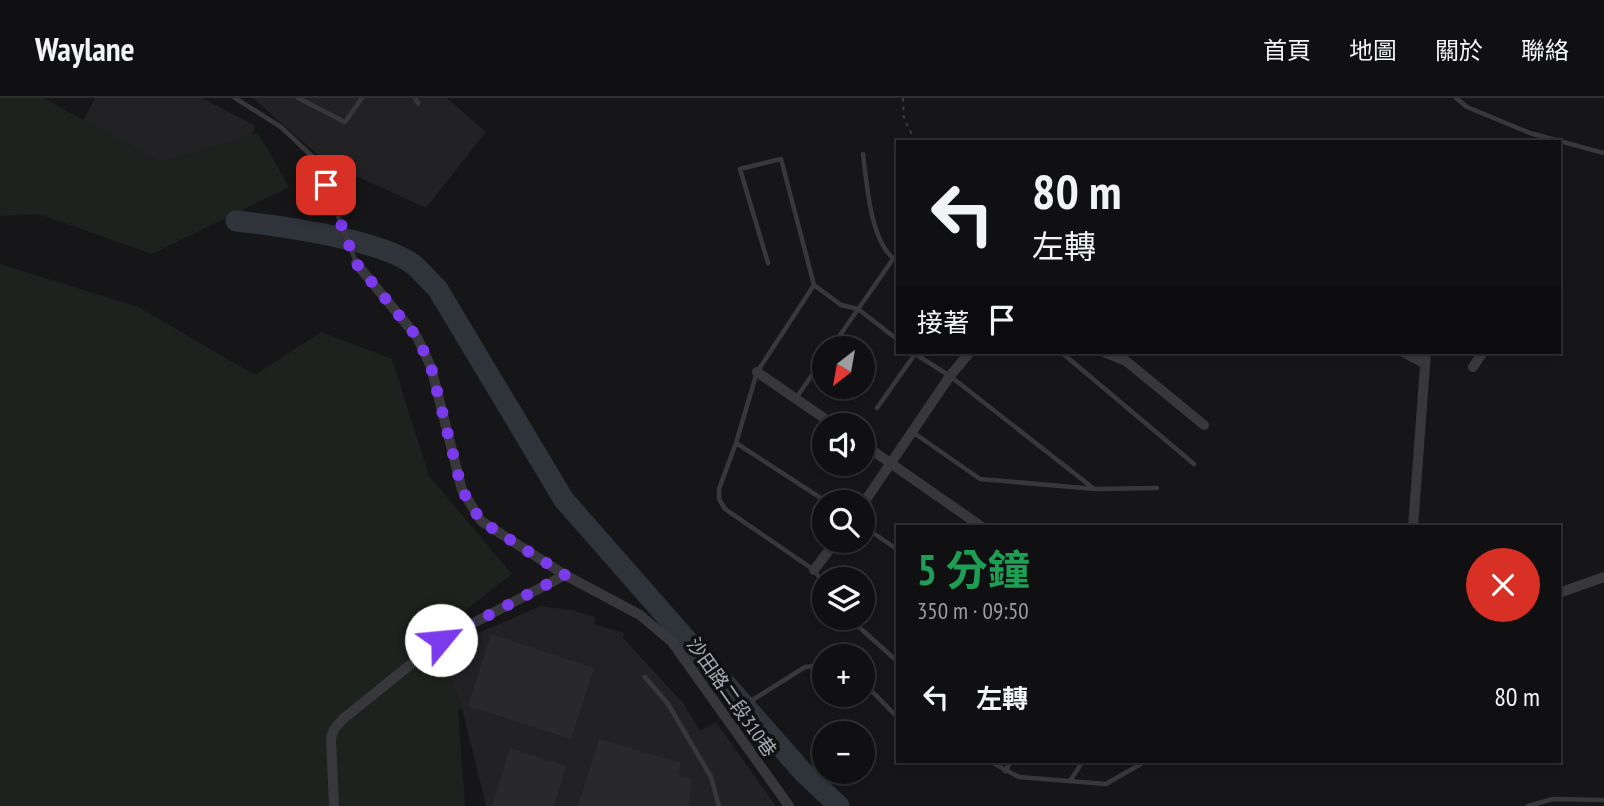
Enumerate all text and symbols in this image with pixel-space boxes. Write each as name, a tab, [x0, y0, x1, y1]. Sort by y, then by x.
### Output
text: Waylane	[35, 27, 135, 70]
text: 首頁	[1263, 35, 1311, 66]
text: 地圖	[1349, 35, 1397, 66]
text: 關於	[1435, 35, 1483, 66]
text: 聯絡	[1521, 35, 1569, 66]
pin	[296, 155, 356, 215]
text: 80 m	[1032, 159, 1121, 223]
icon: arrive	[307, 166, 345, 204]
icon: left	[917, 168, 1008, 259]
text: 左轉	[1032, 225, 1096, 267]
icon: arrive	[983, 301, 1021, 339]
text: 接著	[917, 306, 969, 339]
north arrow	[812, 336, 875, 399]
map controls	[812, 336, 875, 784]
button: sound	[812, 413, 875, 476]
button: search	[812, 490, 875, 553]
text: 5 分鐘	[917, 542, 1030, 597]
button: close	[1466, 548, 1540, 622]
button: layers	[812, 567, 875, 630]
text: 350 m · 09:50	[917, 596, 1029, 625]
position arrow	[404, 603, 478, 677]
street label: 沙田路二段310巷	[682, 633, 782, 761]
button: +	[812, 644, 875, 707]
icon: left	[917, 678, 955, 716]
text: 80 m	[1494, 680, 1540, 713]
text: 左轉	[976, 682, 1028, 715]
button: −	[812, 721, 875, 784]

